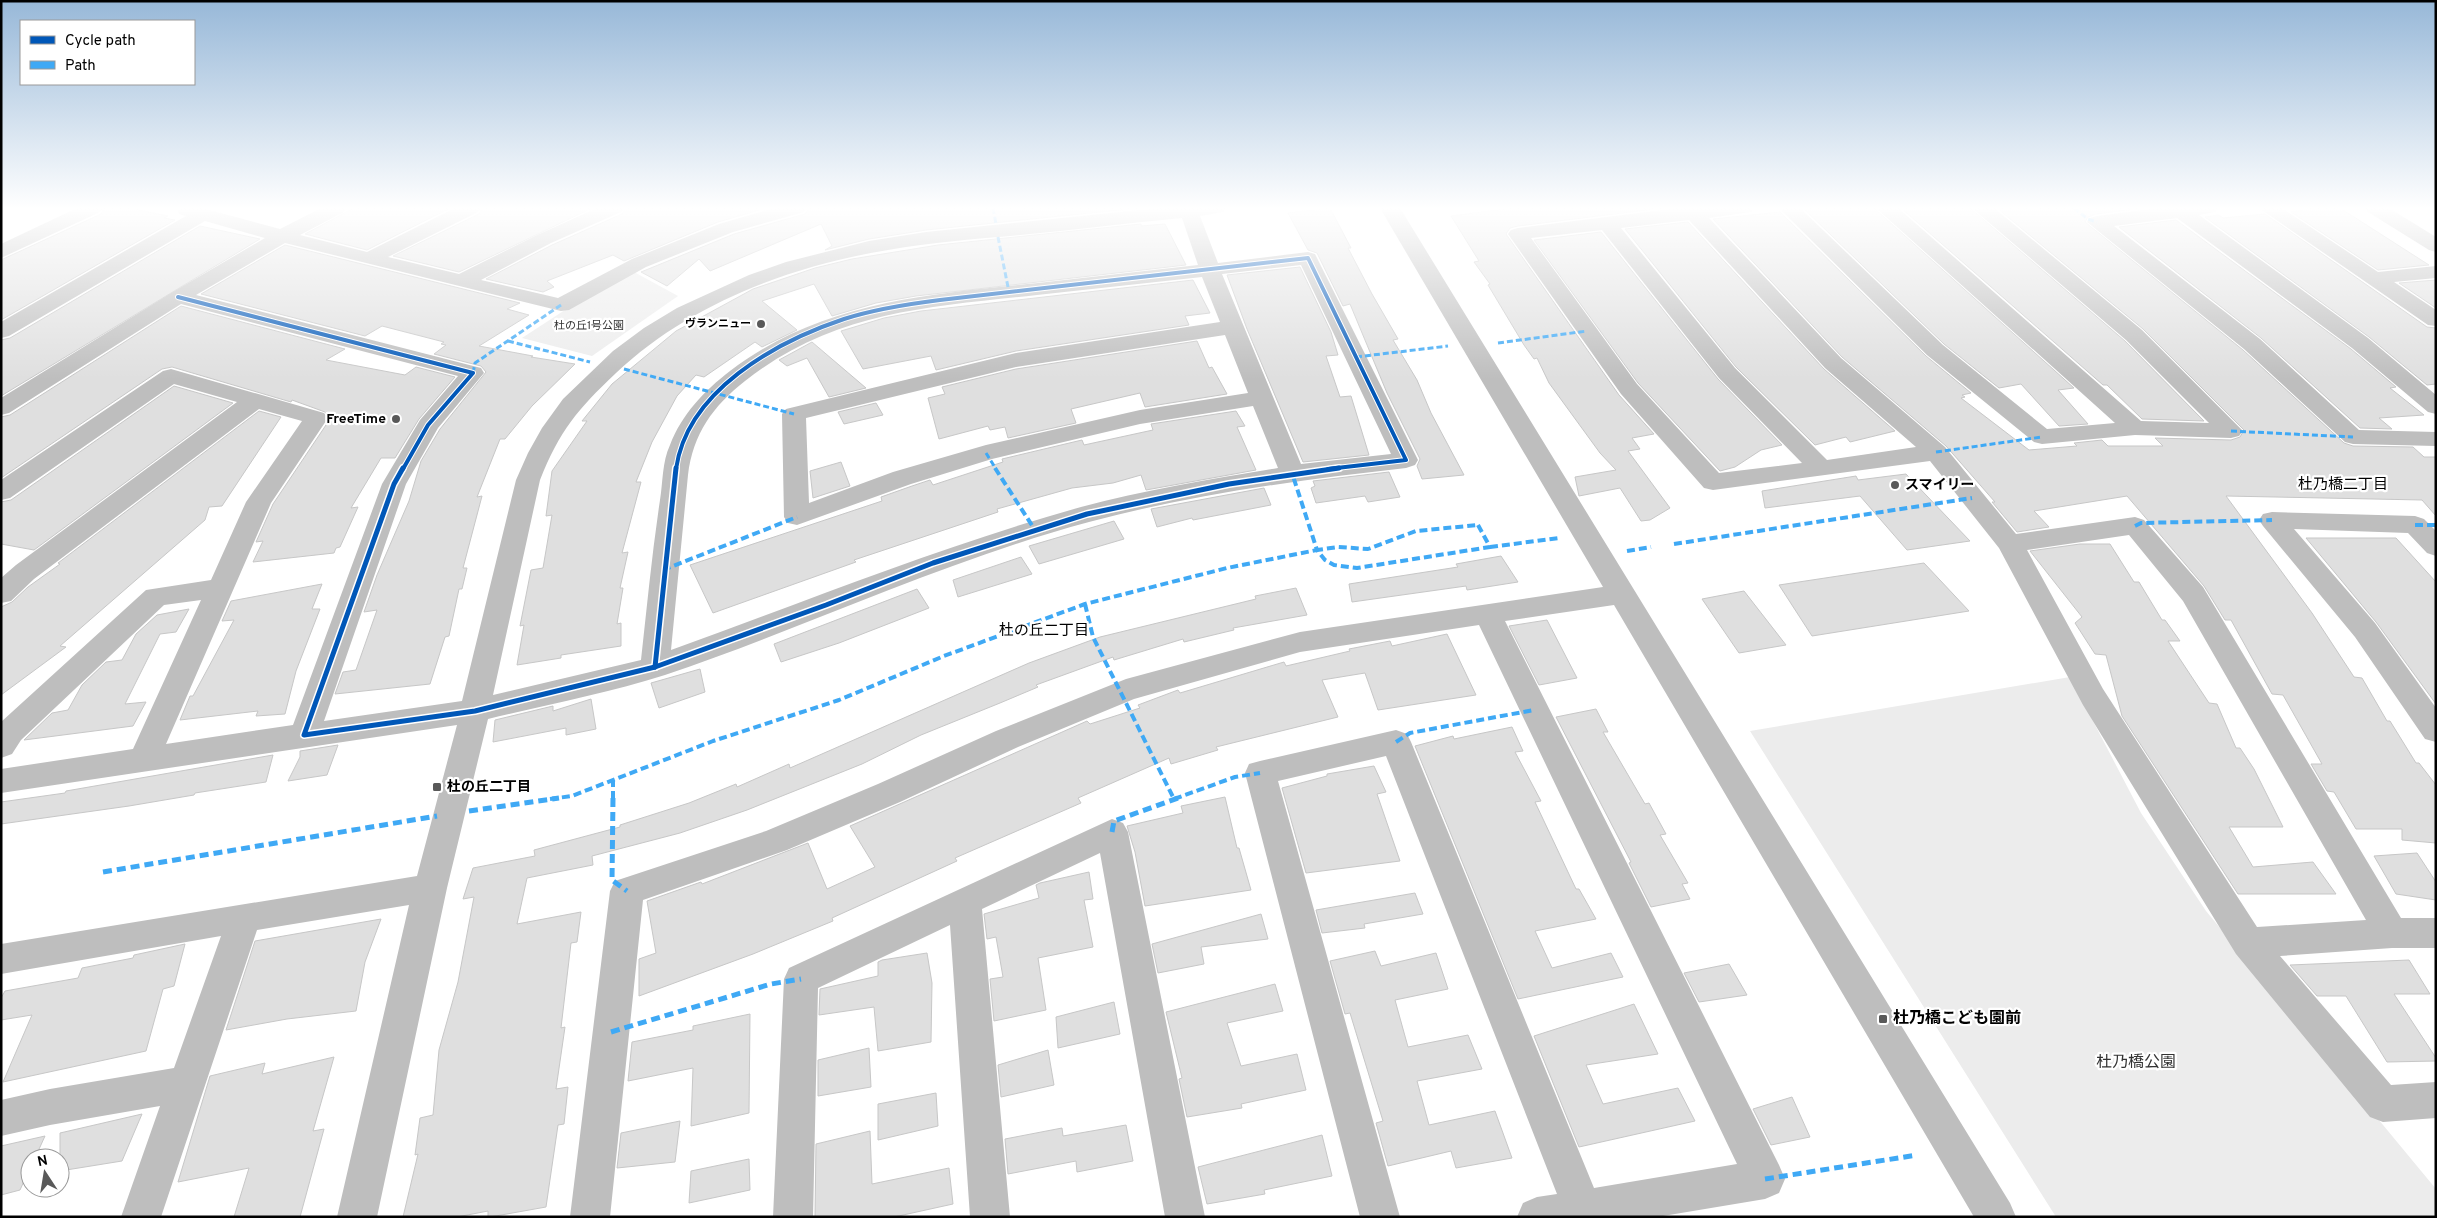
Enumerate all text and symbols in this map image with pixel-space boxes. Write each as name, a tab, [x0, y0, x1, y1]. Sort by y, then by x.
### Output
legend	[20, 20, 195, 85]
text: Cycle path	[65, 32, 136, 51]
text: Path	[65, 57, 96, 76]
place label: ヴランニュー	[685, 317, 751, 331]
marker: ヴランニュー	[755, 318, 767, 330]
park label: 杜の丘1号公園	[554, 319, 624, 333]
place label: FreeTime	[326, 411, 386, 428]
marker: FreeTime	[390, 413, 402, 425]
district label: 杜乃橋二丁目	[2298, 476, 2388, 495]
place label: スマイリー	[1905, 477, 1975, 494]
marker: スマイリー	[1889, 479, 1901, 491]
district label: 杜の丘二丁目	[999, 622, 1089, 641]
place label: 杜の丘二丁目	[447, 779, 531, 796]
marker: 杜の丘二丁目	[431, 781, 443, 793]
place label: 杜乃橋こども園前	[1893, 1009, 2021, 1029]
marker: 杜乃橋こども園前	[1877, 1013, 1889, 1025]
park label: 杜乃橋公園	[2096, 1053, 2176, 1073]
north arrow	[20, 1148, 70, 1198]
text: N	[36, 1152, 49, 1171]

